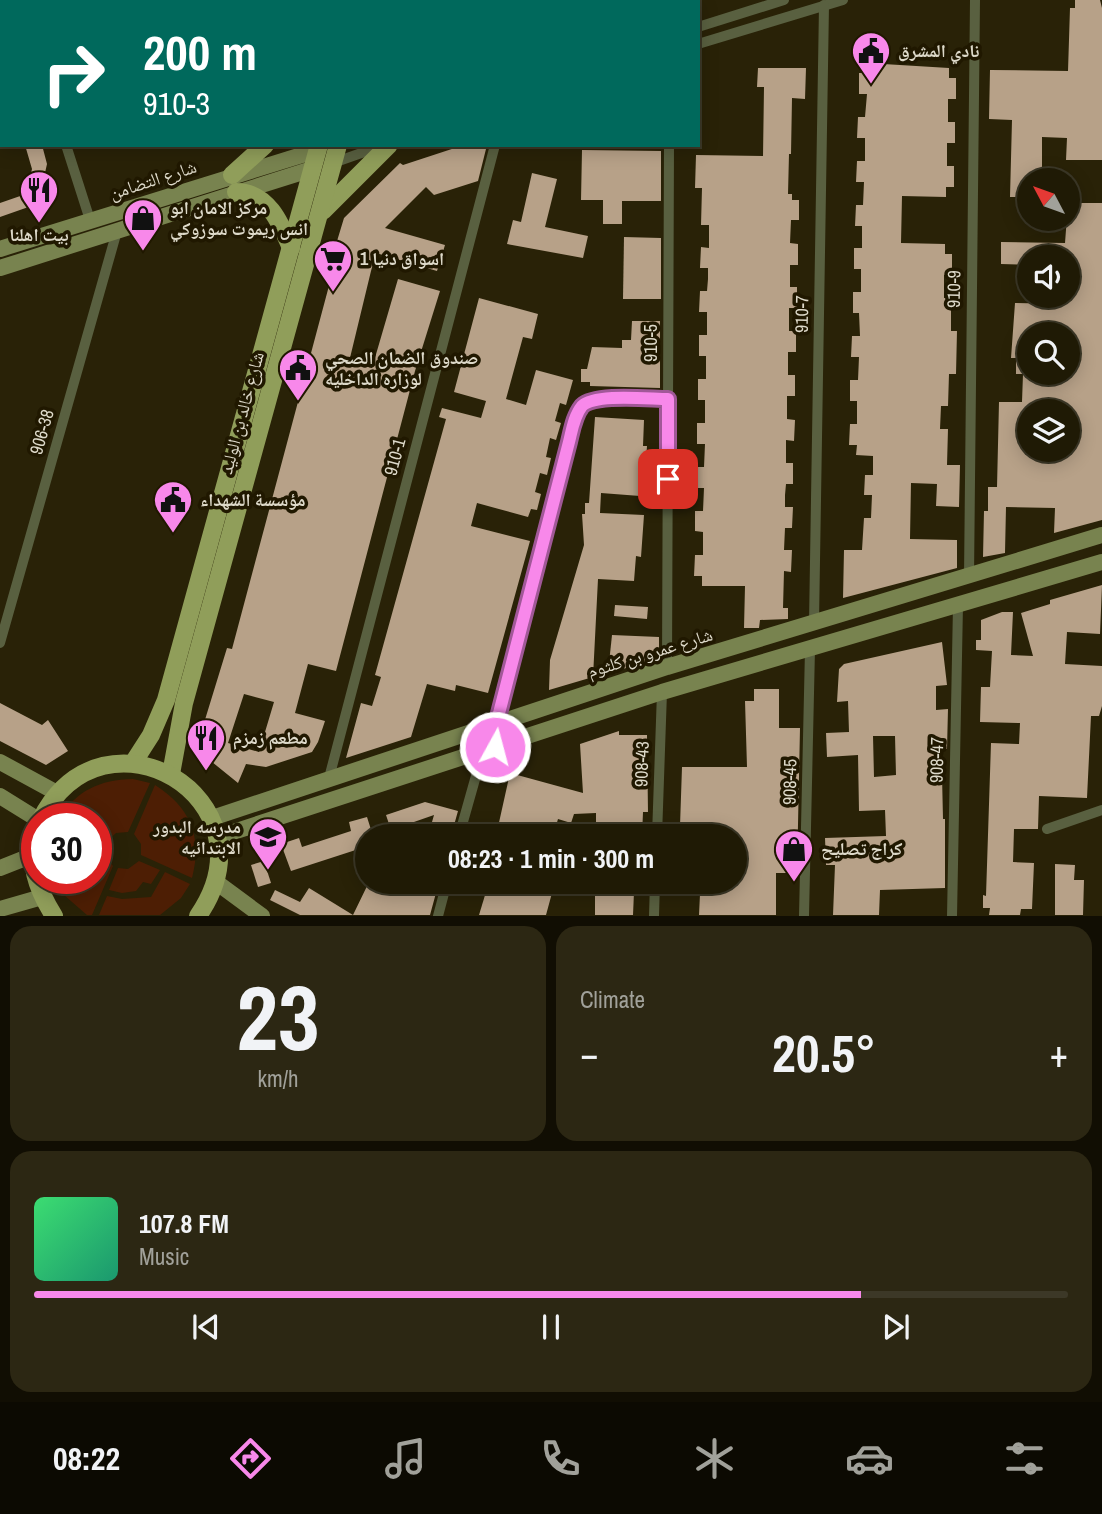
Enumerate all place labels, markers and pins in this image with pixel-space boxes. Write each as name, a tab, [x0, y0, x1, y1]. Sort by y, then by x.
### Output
public building icon: نادي المشرق	[850, 30, 892, 85]
place label: نادي المشرق	[898, 38, 979, 65]
restaurant icon: بيت اهلنا	[18, 169, 60, 224]
place label: مركز الامان ابو انس ريموت سوزوكي	[170, 195, 308, 243]
shop icon: مركز الامان ابو انس ريموت سوزوكي	[122, 197, 164, 252]
place label: بيت اهلنا	[9, 222, 69, 247]
supermarket icon: اسواق دنيا 1	[312, 238, 354, 293]
place label: اسواق دنيا 1	[360, 246, 444, 271]
place label: صندوق الضمان الصحي لوزاره الداخليه	[325, 345, 478, 391]
public building icon: صندوق الضمان الصحي لوزاره الداخليه	[277, 347, 319, 402]
pin	[638, 449, 698, 509]
public building icon: مؤسسة الشهداء	[152, 479, 194, 534]
place label: مؤسسة الشهداء	[200, 487, 306, 512]
restaurant icon: مطعم زمزم	[185, 717, 227, 772]
place label: مطعم زمزم	[233, 725, 308, 750]
place label: مدرسه البدور الابتدائيه	[152, 814, 241, 860]
school or university icon: مدرسه البدور الابتدائيه	[247, 816, 289, 871]
shop icon: كراج تصليح	[773, 828, 815, 883]
place label: كراج تصليح	[821, 836, 902, 861]

